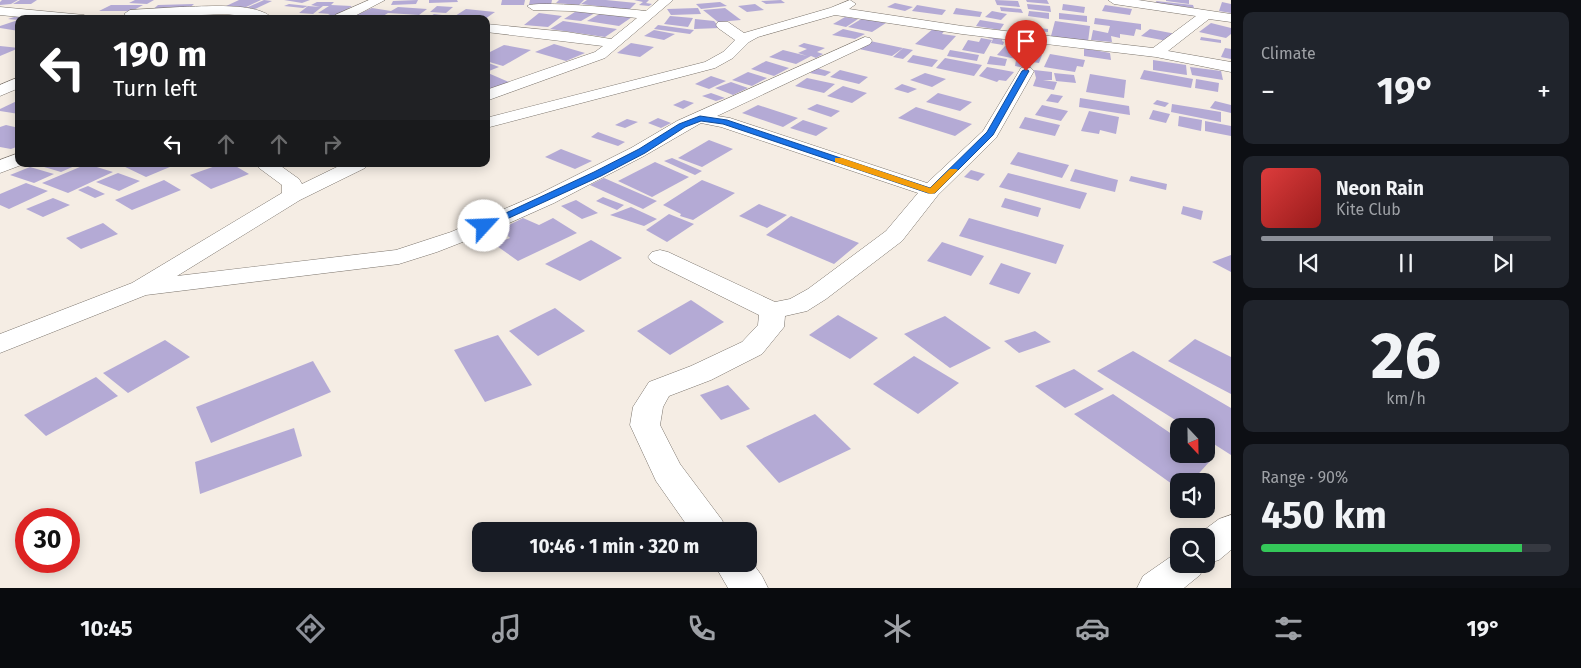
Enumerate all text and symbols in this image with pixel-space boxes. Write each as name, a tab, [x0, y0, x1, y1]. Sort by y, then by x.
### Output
pin	[1005, 20, 1047, 71]
icon: arrive	[1012, 27, 1040, 55]
text: 190 m	[113, 33, 207, 75]
icon: left	[30, 35, 95, 100]
text: Climate	[1261, 44, 1316, 63]
text: 19°	[1377, 68, 1435, 114]
text: Turn left	[113, 75, 197, 102]
text: −	[1261, 75, 1275, 108]
text: +	[1537, 75, 1551, 108]
icon: left	[159, 130, 187, 158]
icon: ahead	[212, 130, 240, 158]
icon: ahead	[265, 130, 293, 158]
icon: right	[318, 130, 346, 158]
text: Neon Rain	[1336, 177, 1424, 200]
position arrow	[457, 199, 509, 251]
text: Kite Club	[1336, 200, 1401, 219]
icon: previous	[1295, 249, 1323, 277]
icon: pause	[1392, 249, 1420, 277]
icon: next	[1489, 249, 1517, 277]
text: 26	[1371, 317, 1441, 395]
text: km/h	[1386, 389, 1426, 408]
north arrow	[1170, 418, 1215, 462]
map controls	[1170, 418, 1215, 573]
text: Range · 90%	[1261, 468, 1348, 487]
button: sound	[1170, 473, 1215, 518]
text: 450 km	[1261, 492, 1387, 538]
speed limit sign: 30	[15, 508, 80, 573]
button: search	[1170, 528, 1215, 573]
text: 10:46 · 1 min · 320 m	[530, 535, 699, 558]
icon: directions	[293, 611, 328, 646]
icon: music	[489, 611, 524, 646]
icon: phone	[684, 611, 719, 646]
icon: climate	[880, 611, 915, 646]
icon: car	[1075, 611, 1110, 646]
icon: filters	[1271, 611, 1306, 646]
text: 10:45	[80, 615, 133, 642]
text: 19°	[1467, 615, 1501, 642]

